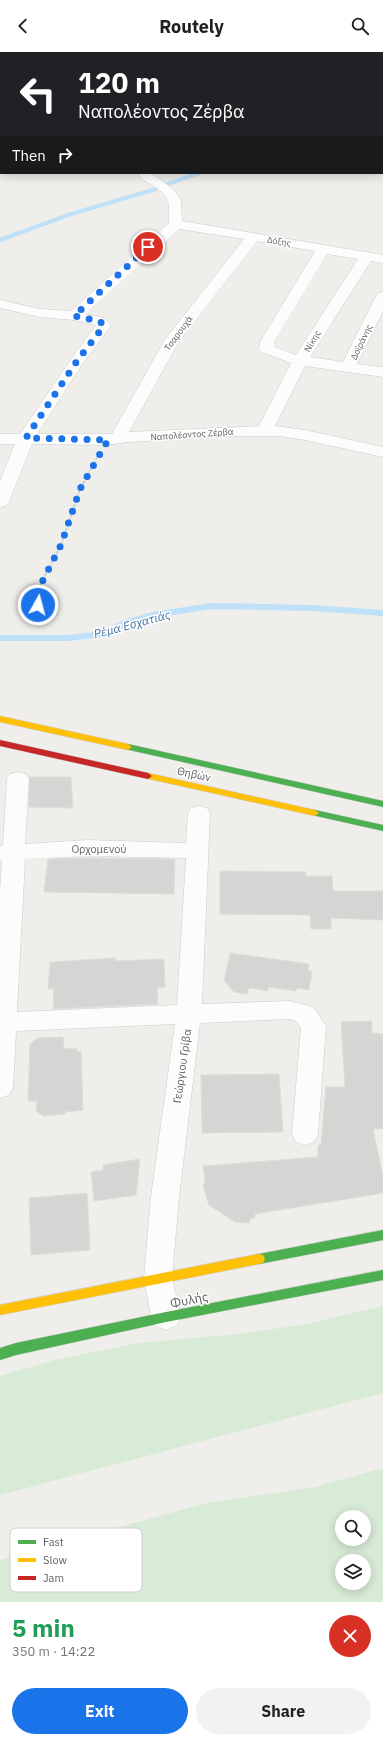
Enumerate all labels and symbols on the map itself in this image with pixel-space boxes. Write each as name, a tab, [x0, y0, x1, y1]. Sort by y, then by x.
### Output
pin	[131, 230, 165, 264]
street label: Δόξης	[266, 234, 293, 248]
street label: Τσαρουχά	[162, 313, 195, 353]
street label: Δοϊράνης	[348, 322, 375, 362]
street label: Νίκης	[301, 328, 323, 354]
street label: Ναπολέοντος Ζέρβα	[150, 426, 234, 442]
position arrow	[17, 584, 59, 626]
water label: Ρέμα Εσχατιάς	[92, 606, 172, 641]
street label: Θηβών	[176, 764, 213, 784]
street label: Ορχομενού	[71, 842, 127, 856]
street label: Γεώργιου Γρίβα	[170, 1028, 194, 1104]
street label: Φυλής	[168, 1288, 210, 1312]
legend	[10, 1528, 142, 1592]
text: Fast	[43, 1535, 64, 1549]
text: Slow	[43, 1553, 67, 1567]
text: Jam	[43, 1571, 64, 1585]

